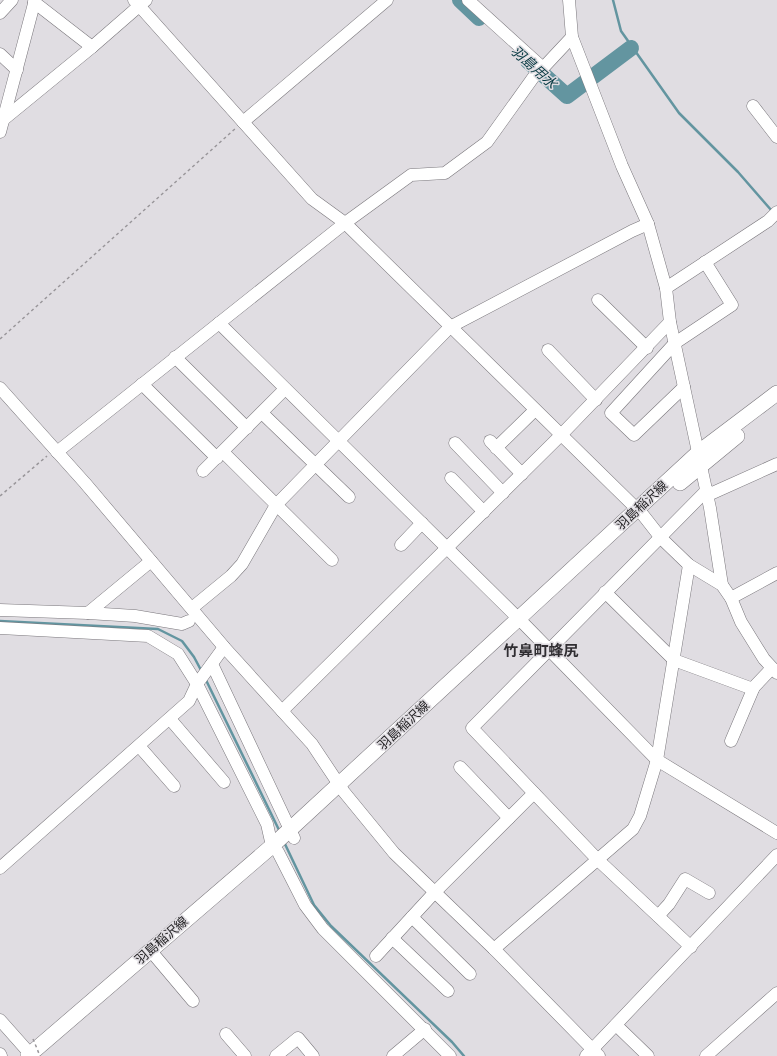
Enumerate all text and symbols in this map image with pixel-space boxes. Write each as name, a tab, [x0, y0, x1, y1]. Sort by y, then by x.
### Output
water label: 羽島用水	[507, 40, 564, 94]
street label: 羽島稲沢線	[610, 476, 671, 534]
district label: 竹鼻町蜂尻	[503, 639, 579, 660]
street label: 羽島稲沢線	[372, 696, 433, 754]
street label: 羽島稲沢線	[130, 911, 191, 968]

